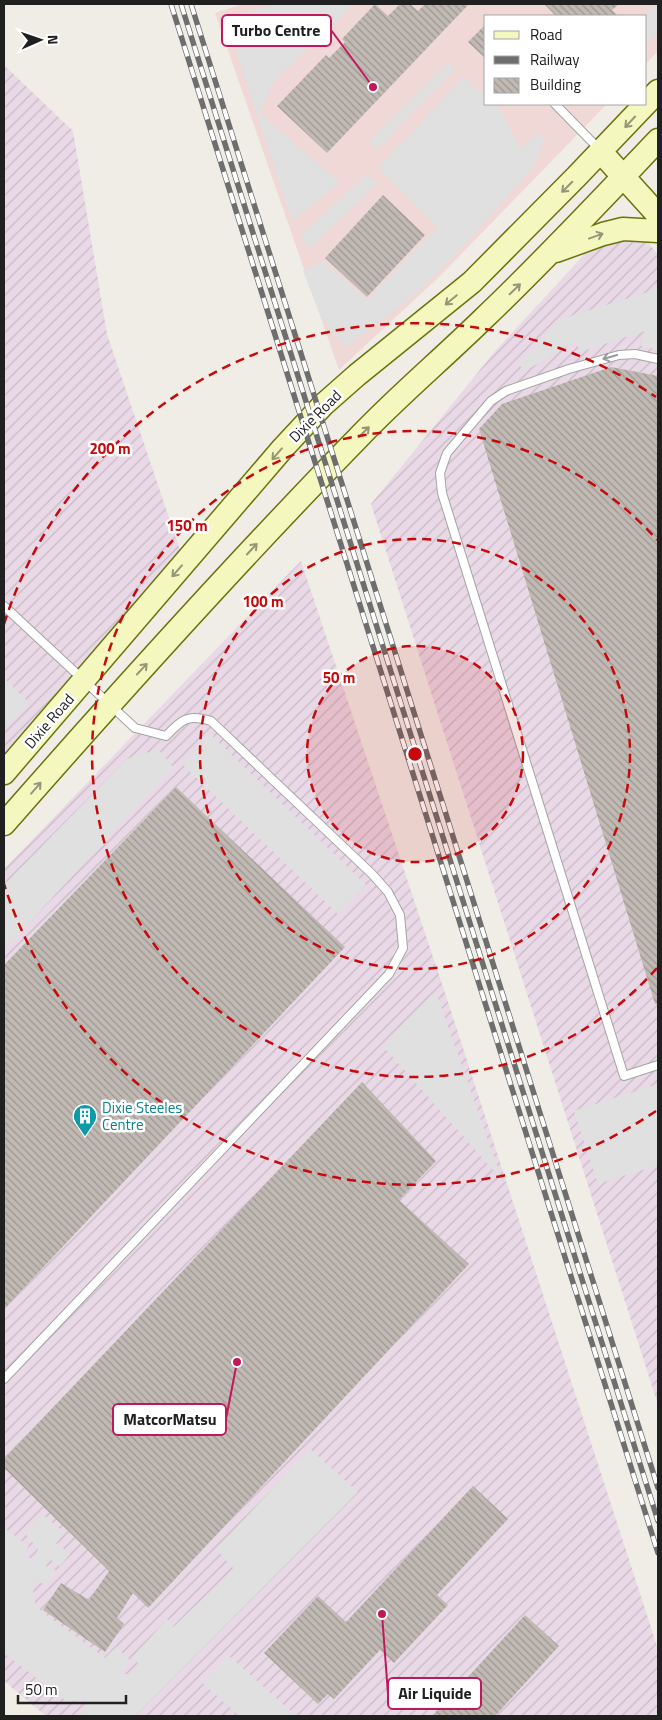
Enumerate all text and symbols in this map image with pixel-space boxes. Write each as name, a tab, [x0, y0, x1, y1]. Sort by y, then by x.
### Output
north arrow	[15, 15, 65, 65]
callout: Turbo Centre	[222, 15, 331, 46]
legend	[484, 15, 647, 105]
text: Turbo Centre	[232, 18, 320, 42]
text: Road	[530, 23, 562, 46]
text: N	[43, 34, 64, 45]
text: Railway	[530, 48, 580, 71]
text: Building	[530, 73, 581, 96]
one-way arrow	[624, 115, 636, 128]
one-way arrow	[561, 180, 573, 193]
one-way arrow	[587, 231, 603, 240]
one-way arrow	[508, 283, 521, 295]
one-way arrow	[444, 294, 457, 306]
one-way arrow	[603, 353, 619, 362]
street label: Dixie Road	[283, 384, 347, 448]
one-way arrow	[358, 426, 370, 438]
text: 200 m	[89, 437, 131, 460]
one-way arrow	[272, 448, 283, 461]
text: 150 m	[166, 514, 208, 537]
one-way arrow	[246, 543, 258, 556]
one-way arrow	[172, 564, 183, 577]
text: 100 m	[242, 590, 284, 613]
one-way arrow	[136, 662, 147, 675]
text: 50 m	[323, 666, 355, 689]
street label: Dixie Road	[19, 688, 79, 754]
centre of rings	[406, 745, 424, 763]
one-way arrow	[30, 781, 42, 794]
place label: Dixie Steeles Centre	[102, 1096, 182, 1136]
building icon: Dixie Steeles Centre	[72, 1103, 98, 1137]
callout: MatcorMatsu	[113, 1404, 226, 1435]
text: MatcorMatsu	[123, 1407, 217, 1431]
scale bar	[18, 1672, 125, 1704]
text: 50 m	[25, 1678, 58, 1701]
callout: Air Liquide	[388, 1678, 481, 1709]
text: Air Liquide	[398, 1681, 472, 1705]

